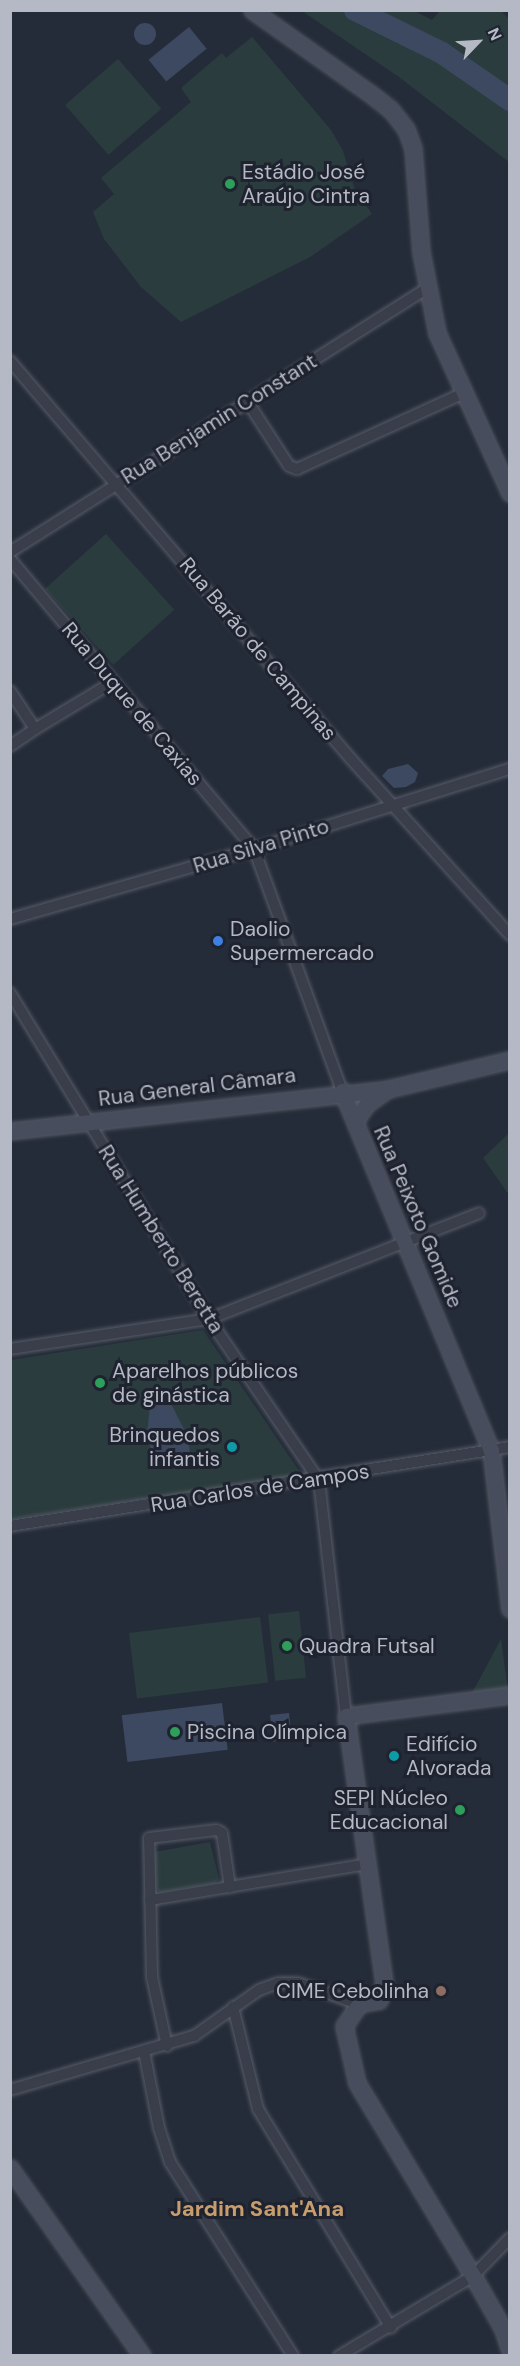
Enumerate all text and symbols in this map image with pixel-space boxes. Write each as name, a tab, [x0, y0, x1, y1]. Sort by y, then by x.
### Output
north arrow	[448, 12, 508, 72]
text: N	[483, 24, 507, 44]
place label: Estádio José Araújo Cintra	[242, 159, 370, 209]
marker: Estádio José Araújo Cintra	[223, 177, 237, 191]
street label: Rua Benjamin Constant	[117, 349, 321, 489]
street label: Rua Barão de Campinas	[174, 552, 342, 746]
street label: Rua Duque de Caxias	[56, 617, 208, 791]
street label: Rua Silva Pinto	[190, 813, 332, 879]
place label: Daolio Supermercado	[230, 916, 374, 966]
marker: Daolio Supermercado	[211, 934, 225, 948]
street label: Rua General Câmara	[97, 1062, 297, 1112]
street label: Rua Peixoto Gomide	[368, 1122, 468, 1312]
street label: Rua Humberto Beretta	[93, 1140, 229, 1338]
place label: Aparelhos públicos de ginástica	[112, 1358, 298, 1408]
marker: Aparelhos públicos de ginástica	[93, 1376, 107, 1390]
place label: Brinquedos infantis	[109, 1422, 220, 1472]
marker: Brinquedos infantis	[225, 1440, 239, 1454]
street label: Rua Carlos de Campos	[149, 1458, 371, 1518]
place label: Quadra Futsal	[299, 1633, 435, 1659]
marker: Quadra Futsal	[280, 1639, 294, 1653]
place label: Piscina Olímpica	[187, 1719, 347, 1745]
marker: Piscina Olímpica	[168, 1725, 182, 1739]
place label: Edifício Alvorada	[406, 1731, 491, 1781]
marker: Edifício Alvorada	[387, 1749, 401, 1763]
place label: SEPI Núcleo Educacional	[330, 1785, 448, 1835]
marker: SEPI Núcleo Educacional	[453, 1803, 467, 1817]
place label: CIME Cebolinha	[276, 1978, 429, 2004]
marker: CIME Cebolinha	[434, 1984, 448, 1998]
district label: Jardim Sant'Ana	[170, 2196, 344, 2222]

